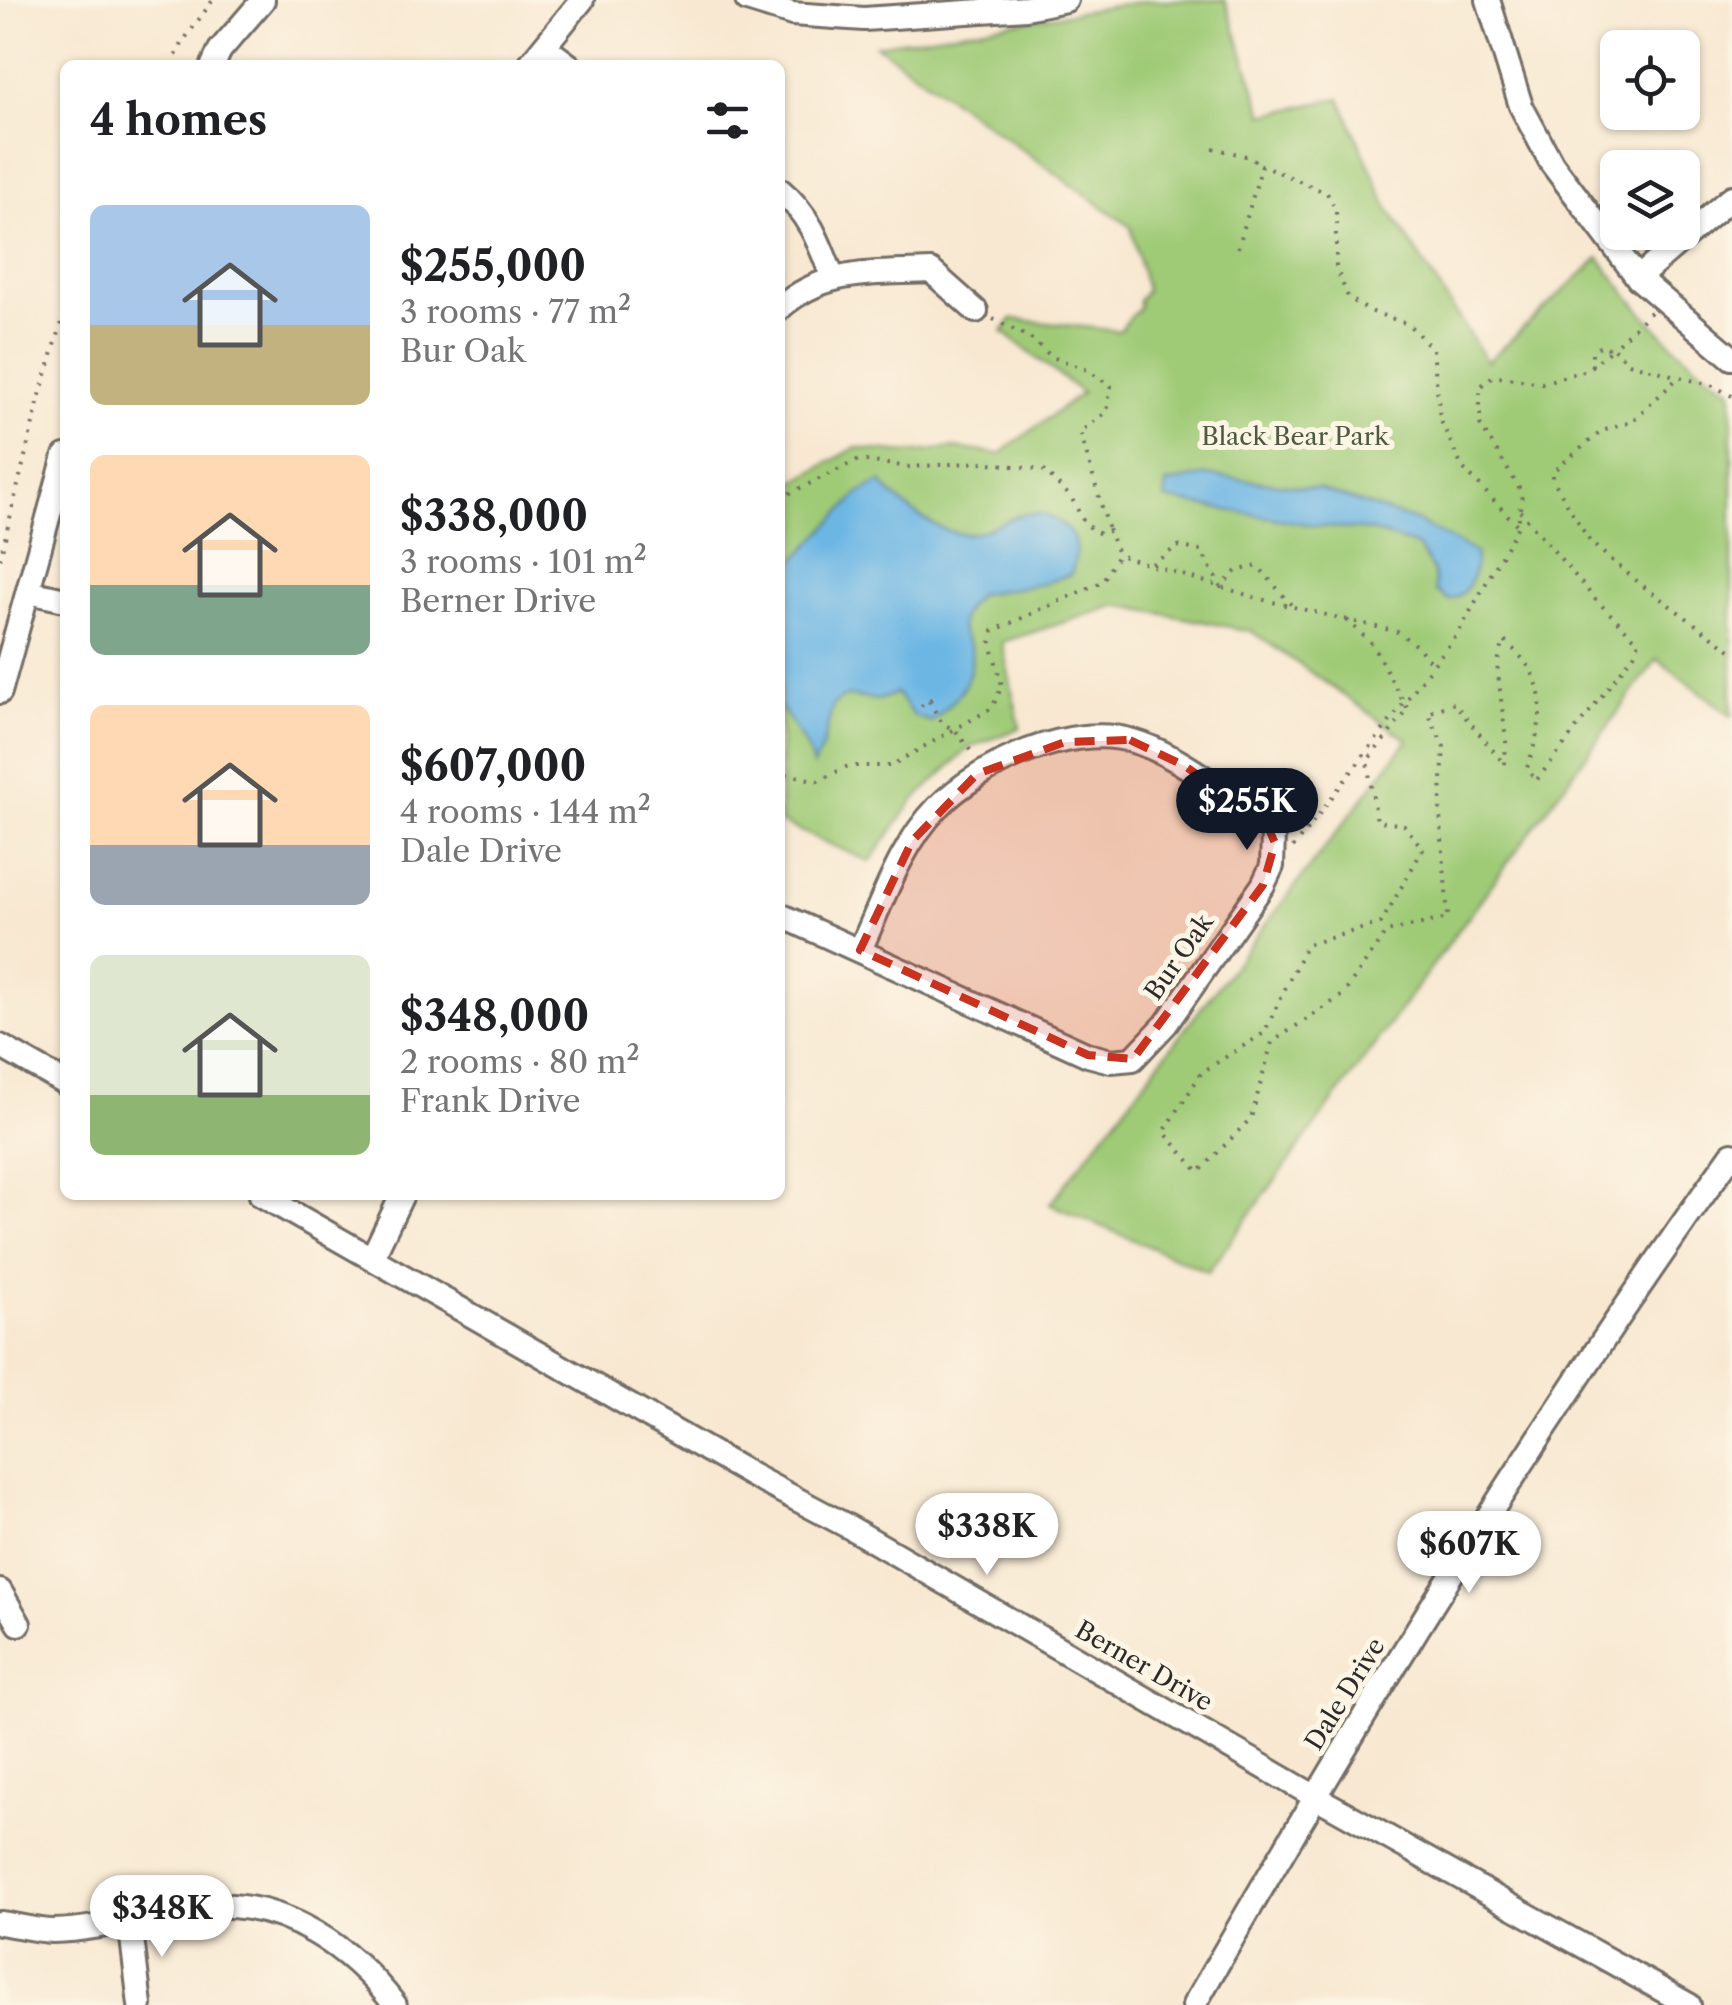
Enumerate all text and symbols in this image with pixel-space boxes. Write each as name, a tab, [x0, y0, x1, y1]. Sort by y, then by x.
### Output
map controls	[1600, 30, 1700, 250]
button: locate	[1600, 30, 1700, 130]
icon: filters	[700, 93, 755, 148]
text: 4 homes	[90, 94, 267, 146]
button: layers	[1600, 150, 1700, 250]
text: $255,000	[400, 240, 586, 292]
icon: home	[170, 245, 290, 365]
text: 3 rooms · 77 m²	[400, 292, 631, 331]
text: Bur Oak	[400, 331, 525, 370]
park label: Black Bear Park	[1201, 421, 1390, 452]
text: $338,000	[400, 490, 588, 542]
icon: home	[170, 495, 290, 615]
text: 3 rooms · 101 m²	[400, 542, 647, 581]
text: Berner Drive	[400, 581, 596, 620]
text: $607,000	[400, 740, 586, 792]
icon: home	[170, 745, 290, 865]
pin: $255K	[1177, 768, 1317, 853]
text: $255K	[1198, 781, 1296, 820]
text: 4 rooms · 144 m²	[400, 792, 651, 831]
text: Dale Drive	[400, 831, 562, 870]
street label: Bur Oak	[1138, 907, 1221, 1006]
text: $348,000	[400, 990, 589, 1042]
icon: home	[170, 995, 290, 1115]
text: 2 rooms · 80 m²	[400, 1042, 640, 1081]
text: Frank Drive	[400, 1081, 580, 1120]
pin: $338K	[917, 1493, 1057, 1578]
text: $338K	[937, 1506, 1037, 1545]
pin: $607K	[1399, 1511, 1539, 1596]
text: $607K	[1419, 1524, 1519, 1563]
street label: Berner Drive	[1070, 1614, 1218, 1718]
street label: Dale Drive	[1298, 1632, 1392, 1756]
pin: $348K	[92, 1875, 232, 1960]
text: $348K	[112, 1888, 212, 1927]

